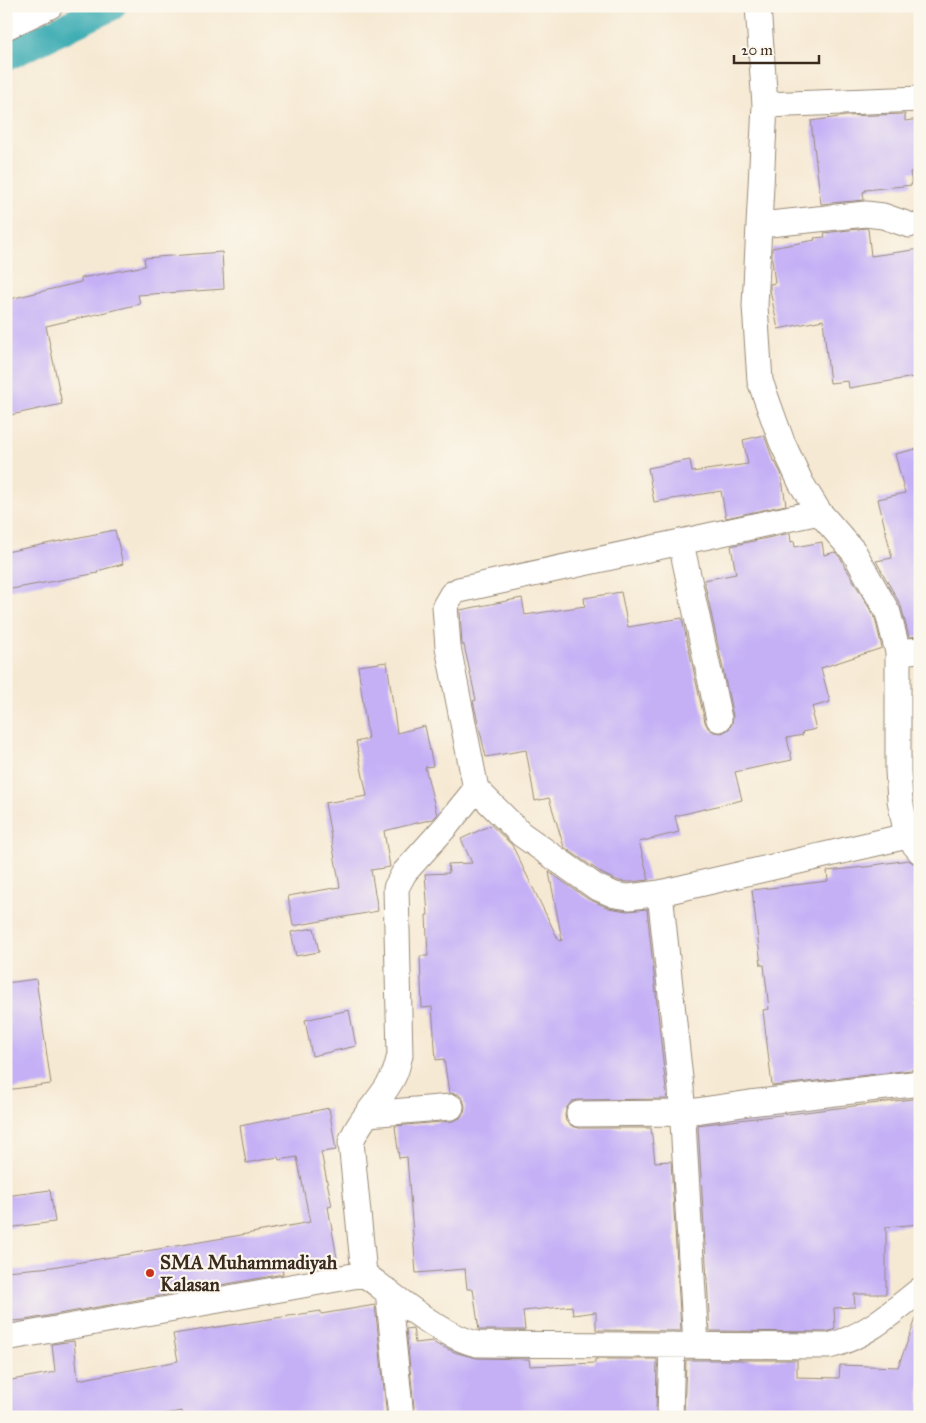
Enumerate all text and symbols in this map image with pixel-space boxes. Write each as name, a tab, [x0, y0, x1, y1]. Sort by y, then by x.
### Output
scale bar	[734, 32, 818, 64]
text: 20 m	[741, 41, 773, 59]
place label: SMA Muhammadiyah Kalasan	[160, 1251, 338, 1296]
marker: SMA Muhammadiyah Kalasan	[144, 1267, 156, 1279]

